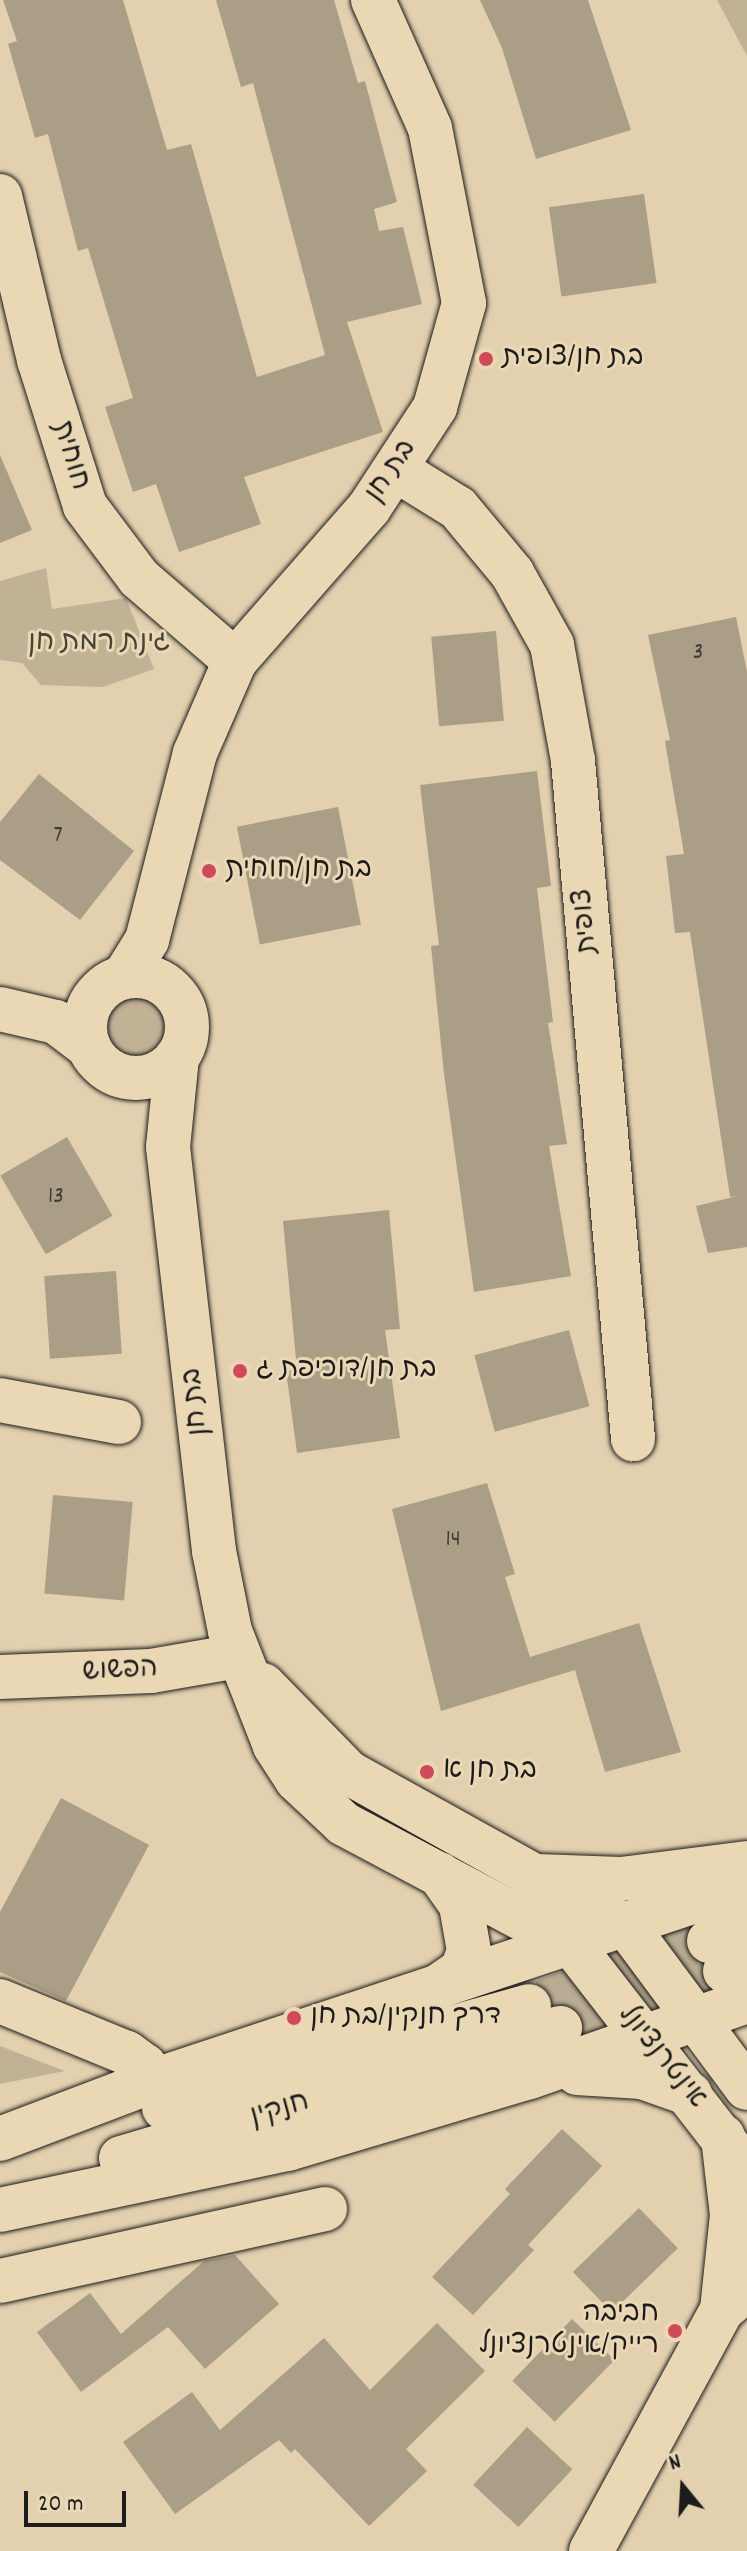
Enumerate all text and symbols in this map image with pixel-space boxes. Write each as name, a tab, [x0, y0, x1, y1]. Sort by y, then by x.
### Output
place label: בת חן/צופית	[502, 342, 644, 376]
marker: בת חן/צופית	[477, 350, 495, 368]
street label: חוחית	[43, 417, 95, 495]
street label: בת חן	[359, 434, 425, 510]
park label: גינת רמת חן	[28, 627, 170, 661]
house number: 3	[693, 640, 703, 668]
house number: 7	[53, 823, 63, 851]
place label: בת חן/חוחית	[225, 854, 372, 888]
marker: בת חן/חוחית	[200, 862, 218, 880]
street label: צופית	[567, 887, 607, 955]
house number: 13	[48, 1184, 64, 1212]
place label: בת חן/דוכיפת ג	[256, 1354, 436, 1388]
marker: בת חן/דוכיפת ג	[231, 1362, 249, 1380]
street label: בת חן	[177, 1366, 217, 1438]
house number: 14	[445, 1527, 461, 1555]
street label: הפשוש	[81, 1653, 159, 1691]
place label: בת חן א	[443, 1755, 537, 1789]
marker: בת חן א	[418, 1763, 436, 1781]
street label: אינטרנציונל	[609, 2000, 713, 2116]
place label: דרך חנקין/בת חן	[310, 2001, 501, 2035]
marker: דרך חנקין/בת חן	[285, 2009, 303, 2027]
street label: חנקין	[247, 2087, 313, 2135]
place label: חביבה רייק/אינטרנציונל	[479, 2298, 659, 2364]
marker: חביבה רייק/אינטרנציונל	[666, 2322, 684, 2340]
north arrow	[643, 2447, 723, 2527]
text: N	[665, 2447, 685, 2480]
scale bar	[28, 2475, 130, 2525]
text: 20 m	[38, 2488, 84, 2522]

